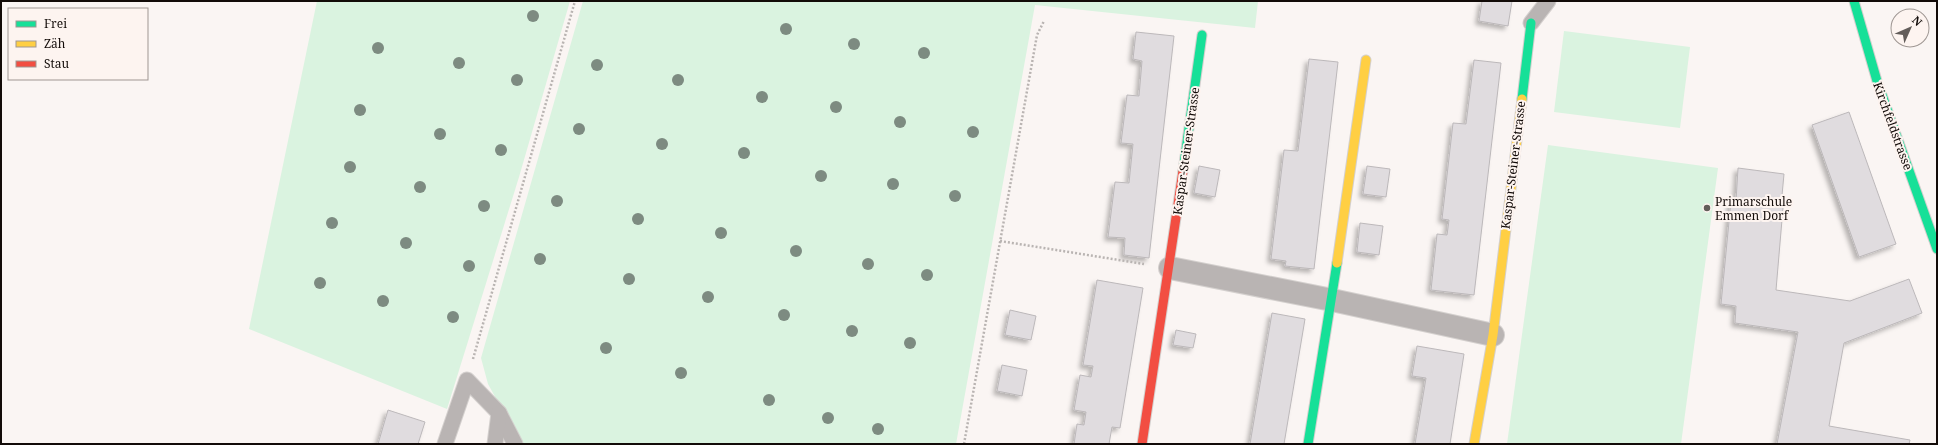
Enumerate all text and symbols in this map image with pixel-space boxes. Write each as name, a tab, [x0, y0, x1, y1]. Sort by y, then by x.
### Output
legend	[8, 8, 148, 80]
north arrow	[1890, 8, 1930, 48]
text: N	[1909, 12, 1926, 29]
text: Frei	[44, 15, 67, 32]
text: Zäh	[44, 35, 66, 52]
text: Stau	[44, 55, 70, 72]
street label: Kirchfeldstrasse	[1869, 80, 1917, 172]
street label: Kaspar-Steiner-Strasse	[1169, 86, 1203, 216]
street label: Kaspar-Steiner-Strasse	[1497, 100, 1529, 230]
place label: Primarschule Emmen Dorf	[1715, 193, 1792, 224]
marker: Primarschule Emmen Dorf	[1702, 203, 1712, 213]

